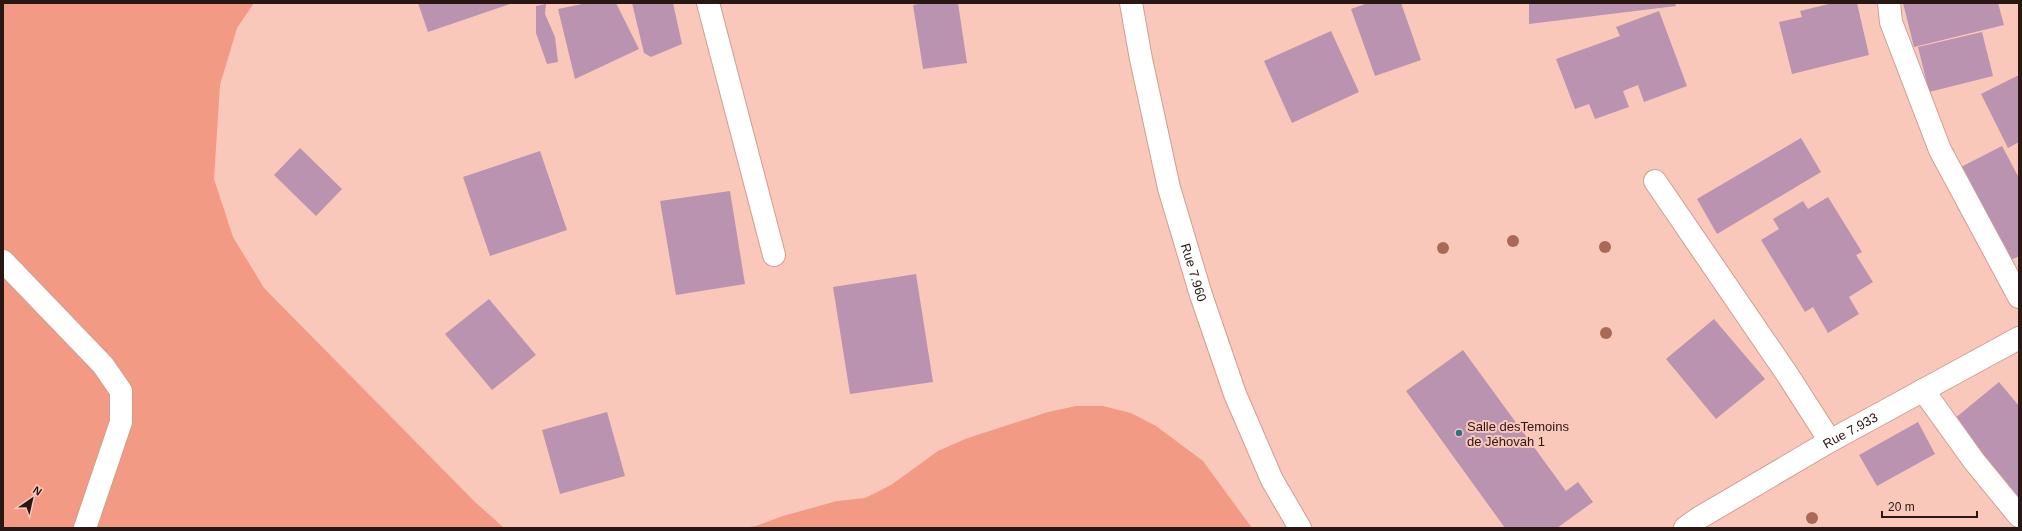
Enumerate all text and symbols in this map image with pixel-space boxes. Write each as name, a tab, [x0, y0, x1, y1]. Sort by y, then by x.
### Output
street label: Rue 7.960	[1178, 242, 1210, 304]
street label: Rue 7.933	[1820, 409, 1880, 451]
place label: Salle desTemoins de Jéhovah 1	[1467, 419, 1569, 449]
marker: Salle desTemoins de Jéhovah 1	[1454, 428, 1464, 438]
north arrow	[12, 479, 52, 519]
text: N	[31, 484, 44, 498]
scale bar	[1882, 493, 1977, 519]
text: 20 m	[1888, 500, 1915, 514]

